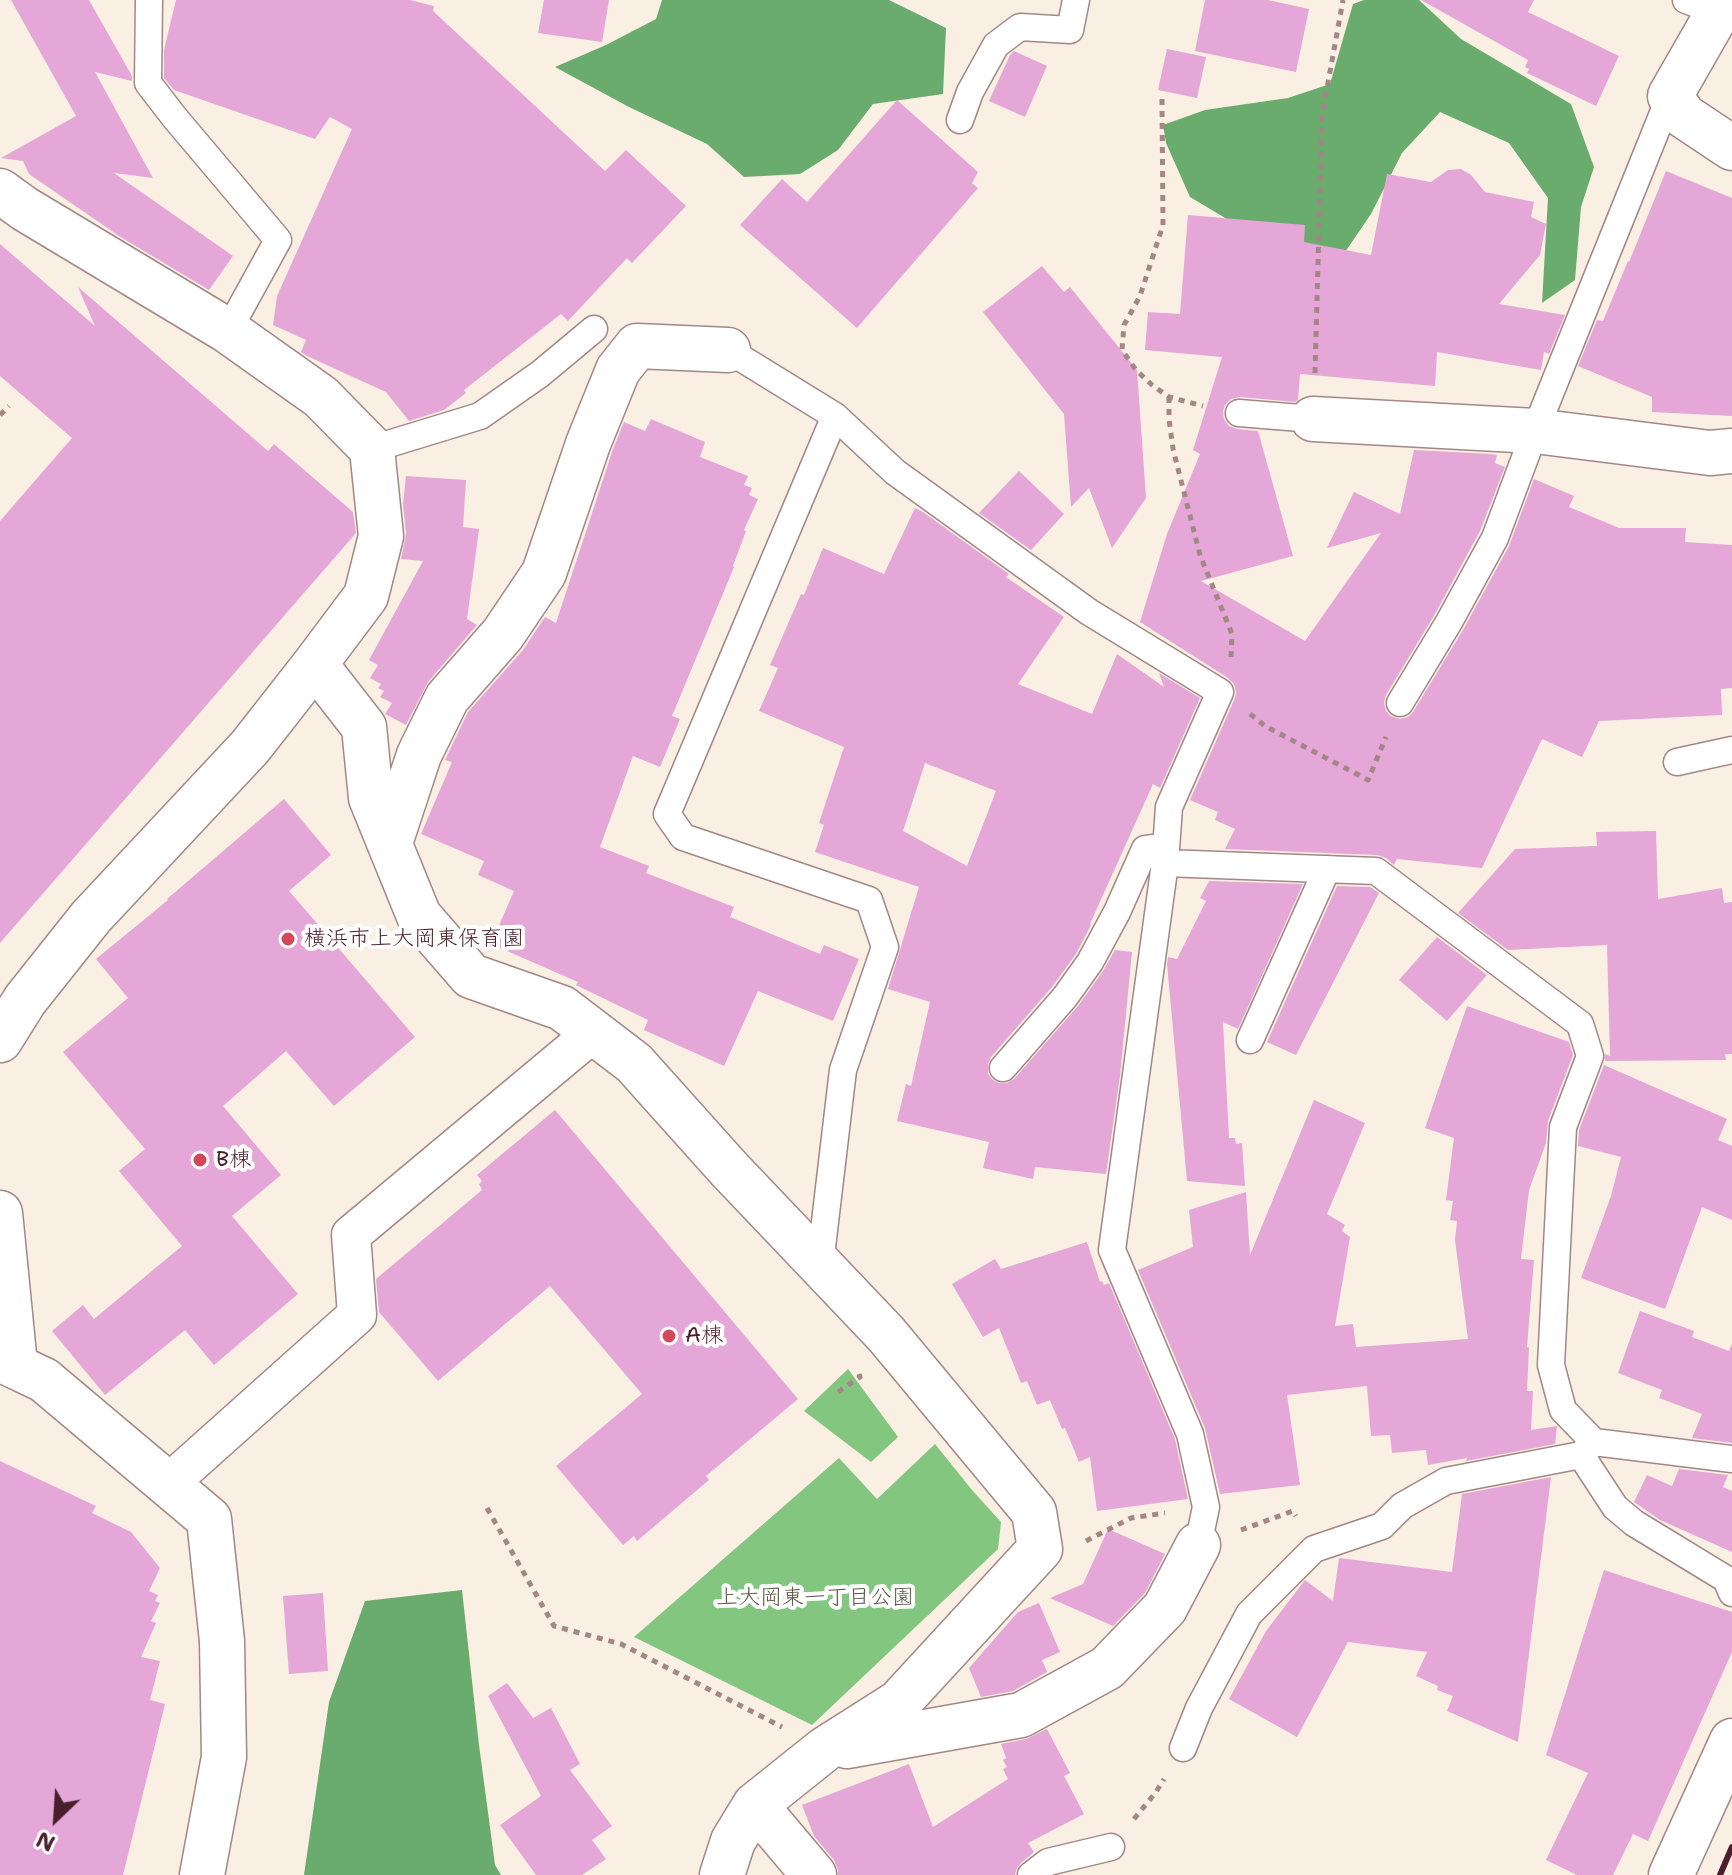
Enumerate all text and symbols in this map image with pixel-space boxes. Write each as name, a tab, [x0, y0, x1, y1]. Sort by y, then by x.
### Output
place label: 横浜市上大岡東保育園	[304, 926, 524, 952]
marker: 横浜市上大岡東保育園	[279, 930, 297, 948]
place label: B棟	[216, 1147, 251, 1173]
marker: B棟	[191, 1151, 209, 1169]
place label: A棟	[685, 1323, 723, 1349]
marker: A棟	[660, 1327, 678, 1345]
park label: 上大岡東一丁目公園	[716, 1585, 914, 1611]
north arrow	[16, 1779, 96, 1859]
text: N	[32, 1824, 60, 1858]

